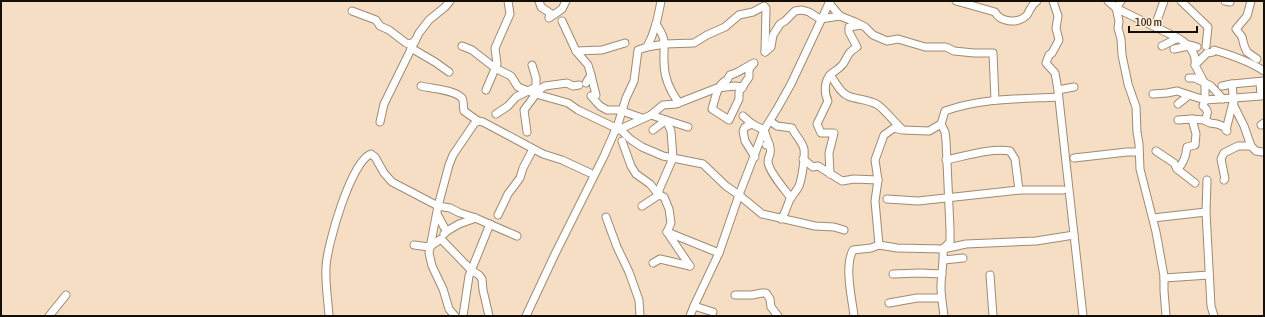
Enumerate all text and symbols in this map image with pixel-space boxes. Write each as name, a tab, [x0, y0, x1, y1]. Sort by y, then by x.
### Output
scale bar	[1129, 8, 1197, 34]
text: 100 m	[1135, 15, 1162, 29]

